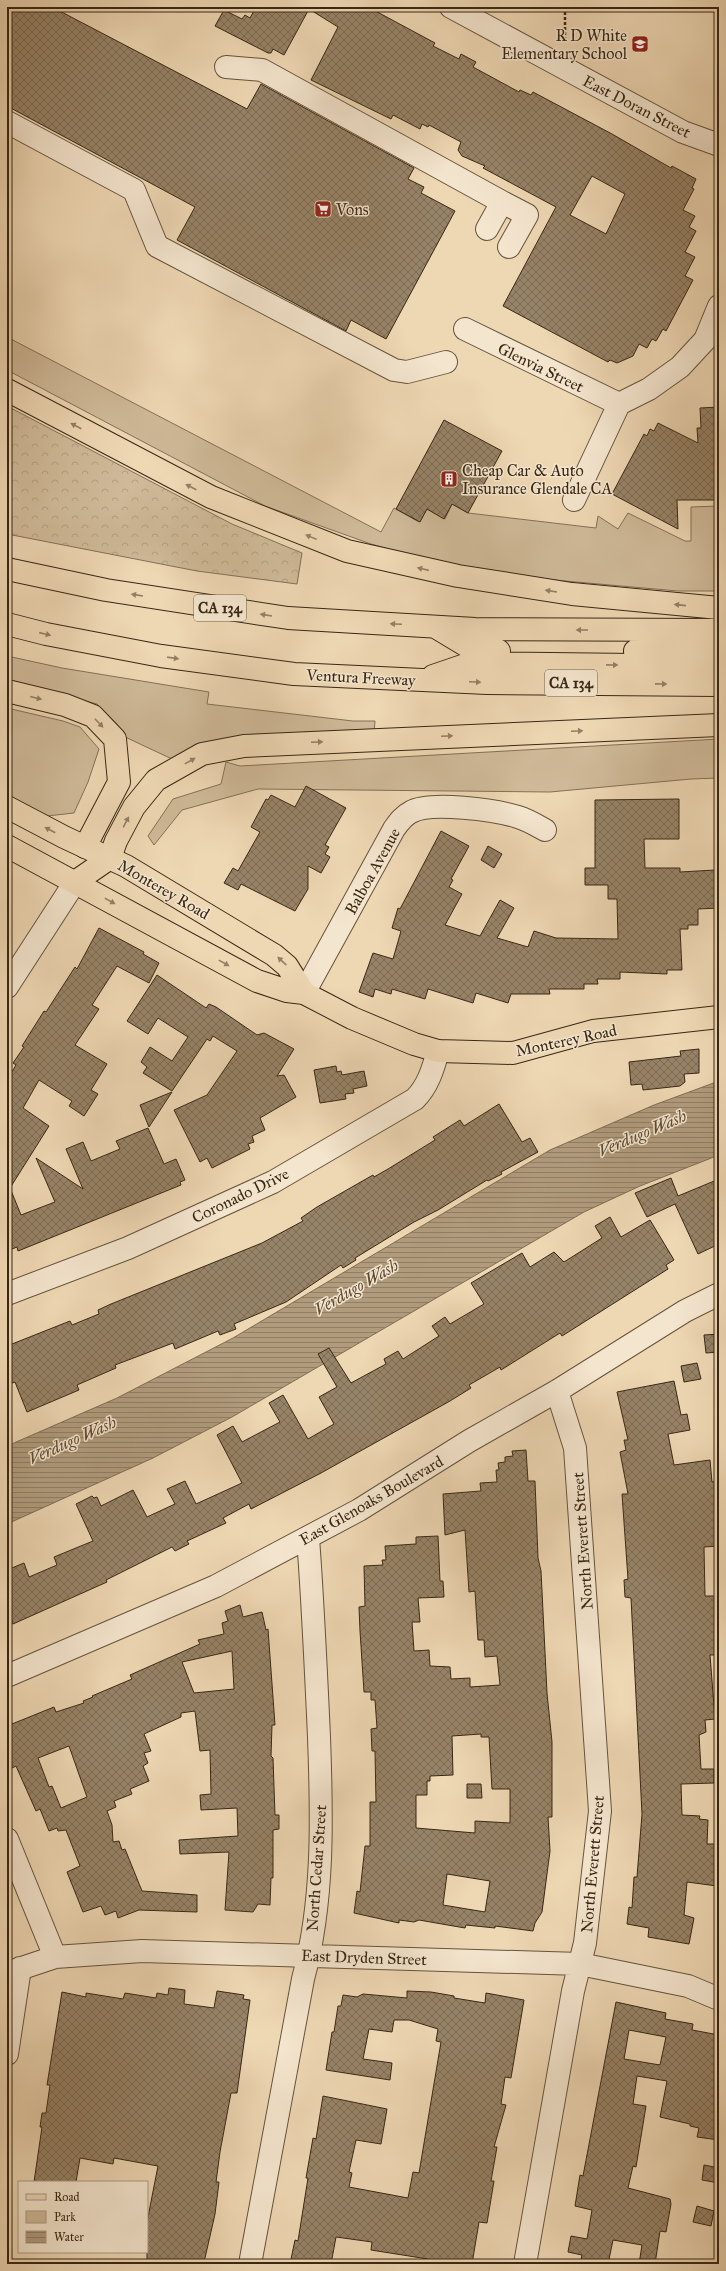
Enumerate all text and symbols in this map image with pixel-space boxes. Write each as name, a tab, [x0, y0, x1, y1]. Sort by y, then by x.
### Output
place label: R D White Elementary School	[501, 26, 628, 63]
school or university icon: R D White Elementary School	[630, 34, 650, 54]
street label: East Doran Street	[580, 71, 694, 142]
supermarket icon: Vons	[313, 199, 333, 219]
place label: Vons	[335, 200, 369, 219]
street label: Glenvia Street	[495, 338, 587, 397]
one-way arrow	[70, 423, 82, 430]
place label: Cheap Car & Auto Insurance Glendale CA	[462, 461, 613, 498]
building icon: Cheap Car & Auto Insurance Glendale CA	[439, 469, 459, 489]
one-way arrow	[185, 484, 197, 490]
one-way arrow	[306, 534, 317, 540]
one-way arrow	[417, 565, 429, 571]
one-way arrow	[545, 588, 557, 594]
one-way arrow	[131, 592, 144, 598]
road number: CA 134	[194, 595, 246, 621]
one-way arrow	[674, 601, 686, 608]
one-way arrow	[260, 611, 272, 617]
one-way arrow	[390, 621, 402, 628]
one-way arrow	[575, 627, 588, 633]
one-way arrow	[39, 631, 51, 637]
one-way arrow	[167, 655, 179, 661]
one-way arrow	[606, 662, 619, 668]
street label: Ventura Freeway	[305, 665, 417, 690]
road number: CA 134	[545, 670, 597, 696]
one-way arrow	[469, 679, 482, 685]
one-way arrow	[655, 681, 668, 687]
one-way arrow	[30, 696, 42, 702]
one-way arrow	[94, 718, 104, 728]
one-way arrow	[571, 727, 583, 734]
one-way arrow	[441, 733, 454, 739]
one-way arrow	[311, 739, 323, 746]
one-way arrow	[184, 758, 196, 765]
one-way arrow	[123, 817, 129, 828]
street label: Balboa Avenue	[341, 824, 404, 918]
one-way arrow	[44, 827, 56, 833]
street label: Monterey Road	[114, 855, 213, 923]
one-way arrow	[104, 897, 115, 904]
one-way arrow	[277, 957, 287, 966]
one-way arrow	[218, 960, 230, 967]
street label: Monterey Road	[514, 1020, 618, 1060]
water label: Verdugo Wash	[595, 1105, 690, 1162]
street label: Coronado Drive	[189, 1164, 292, 1227]
water label: Verdugo Wash	[310, 1255, 402, 1320]
water label: Verdugo Wash	[25, 1412, 120, 1469]
street label: East Glenoaks Boulevard	[296, 1452, 446, 1549]
street label: North Everett Street	[568, 1471, 597, 1610]
street label: North Everett Street	[577, 1794, 608, 1933]
street label: North Cedar Street	[303, 1804, 330, 1932]
street label: East Dryden Street	[301, 1946, 427, 1969]
legend	[18, 2181, 148, 2253]
text: Road	[54, 2190, 80, 2204]
text: Park	[54, 2210, 76, 2224]
text: Water	[54, 2230, 84, 2244]

